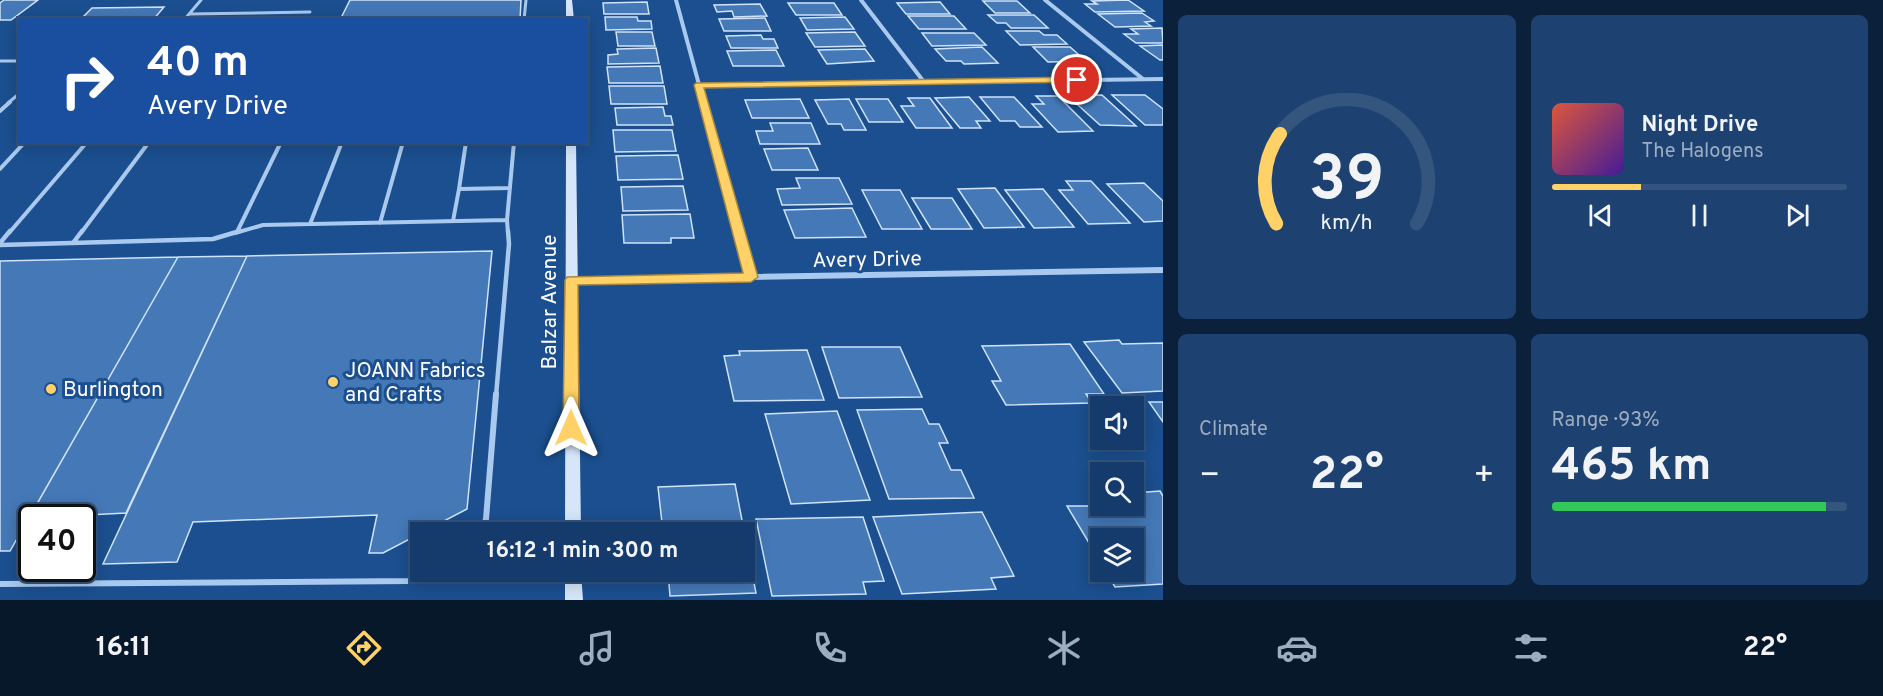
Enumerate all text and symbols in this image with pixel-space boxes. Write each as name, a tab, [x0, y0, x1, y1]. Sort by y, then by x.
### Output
text: 40 m	[147, 38, 249, 91]
icon: right	[48, 42, 126, 120]
pin	[1051, 54, 1102, 105]
icon: arrive	[1060, 63, 1093, 96]
text: Avery Drive	[147, 90, 288, 124]
text: Night Drive	[1642, 112, 1758, 139]
text: The Halogens	[1642, 139, 1764, 165]
text: 39	[1309, 143, 1385, 222]
icon: previous	[1584, 199, 1617, 232]
icon: pause	[1683, 199, 1716, 232]
icon: next	[1781, 199, 1814, 232]
text: km/h	[1321, 211, 1373, 238]
street label: Balzar Avenue	[537, 235, 564, 369]
street label: Avery Drive	[812, 246, 922, 275]
place label: JOANN Fabrics and Crafts	[345, 358, 486, 409]
marker: JOANN Fabrics and Crafts	[326, 375, 340, 389]
place label: Burlington	[63, 377, 163, 404]
marker: Burlington	[44, 382, 58, 396]
position arrow	[539, 396, 603, 460]
map controls	[1090, 396, 1144, 582]
button: sound	[1090, 396, 1144, 450]
text: Range · 93%	[1552, 408, 1660, 434]
text: Climate	[1199, 417, 1268, 443]
text: 465 km	[1552, 439, 1711, 496]
text: 22°	[1310, 448, 1384, 505]
text: −	[1199, 456, 1220, 498]
text: +	[1473, 456, 1494, 498]
button: search	[1090, 462, 1144, 516]
speed limit sign: 40	[18, 504, 96, 582]
button: layers	[1090, 528, 1144, 582]
text: 16:12 · 1 min · 300 m	[487, 538, 678, 565]
icon: directions	[343, 627, 385, 669]
icon: music	[576, 627, 618, 669]
icon: phone	[809, 627, 851, 669]
icon: climate	[1043, 627, 1085, 669]
icon: car	[1276, 627, 1318, 669]
icon: filters	[1510, 627, 1552, 669]
text: 16:11	[96, 631, 151, 665]
text: 22°	[1743, 631, 1787, 665]

